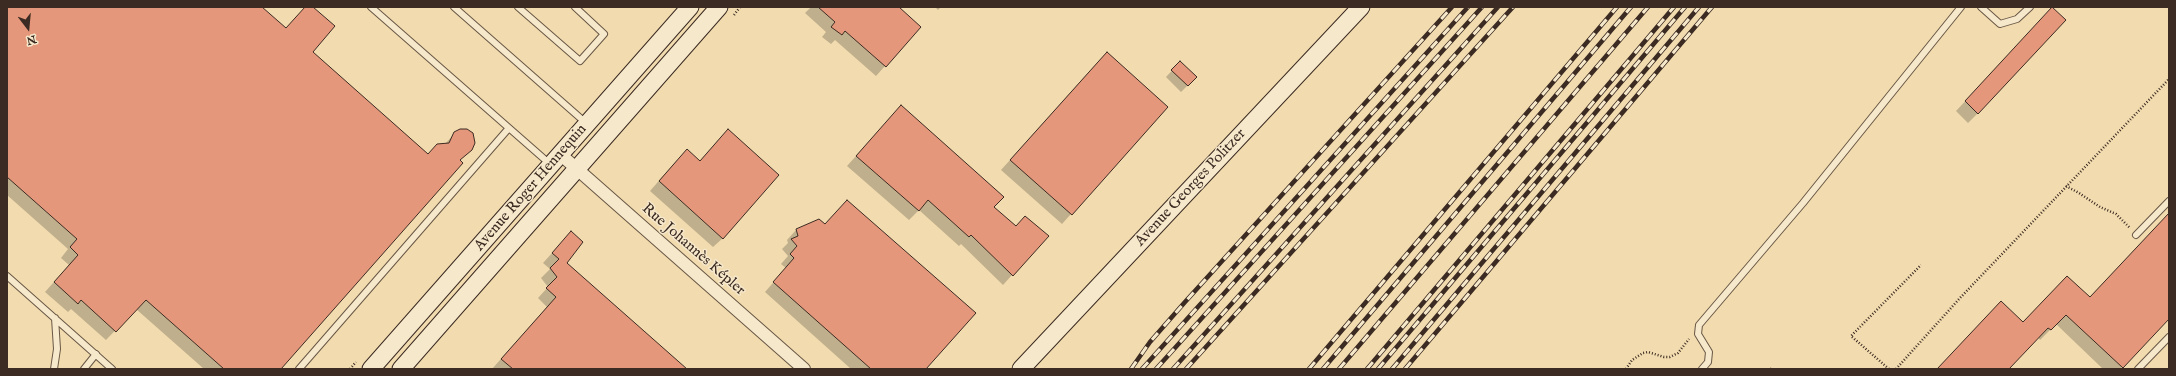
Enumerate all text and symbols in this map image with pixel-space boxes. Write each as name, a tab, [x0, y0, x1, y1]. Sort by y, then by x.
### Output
north arrow	[8, 8, 48, 48]
text: N	[25, 31, 38, 48]
street label: Avenue Roger Hennequin	[471, 121, 591, 255]
street label: Avenue Georges Politzer	[1132, 126, 1250, 250]
street label: Rue Johannès Képler	[638, 200, 748, 300]

